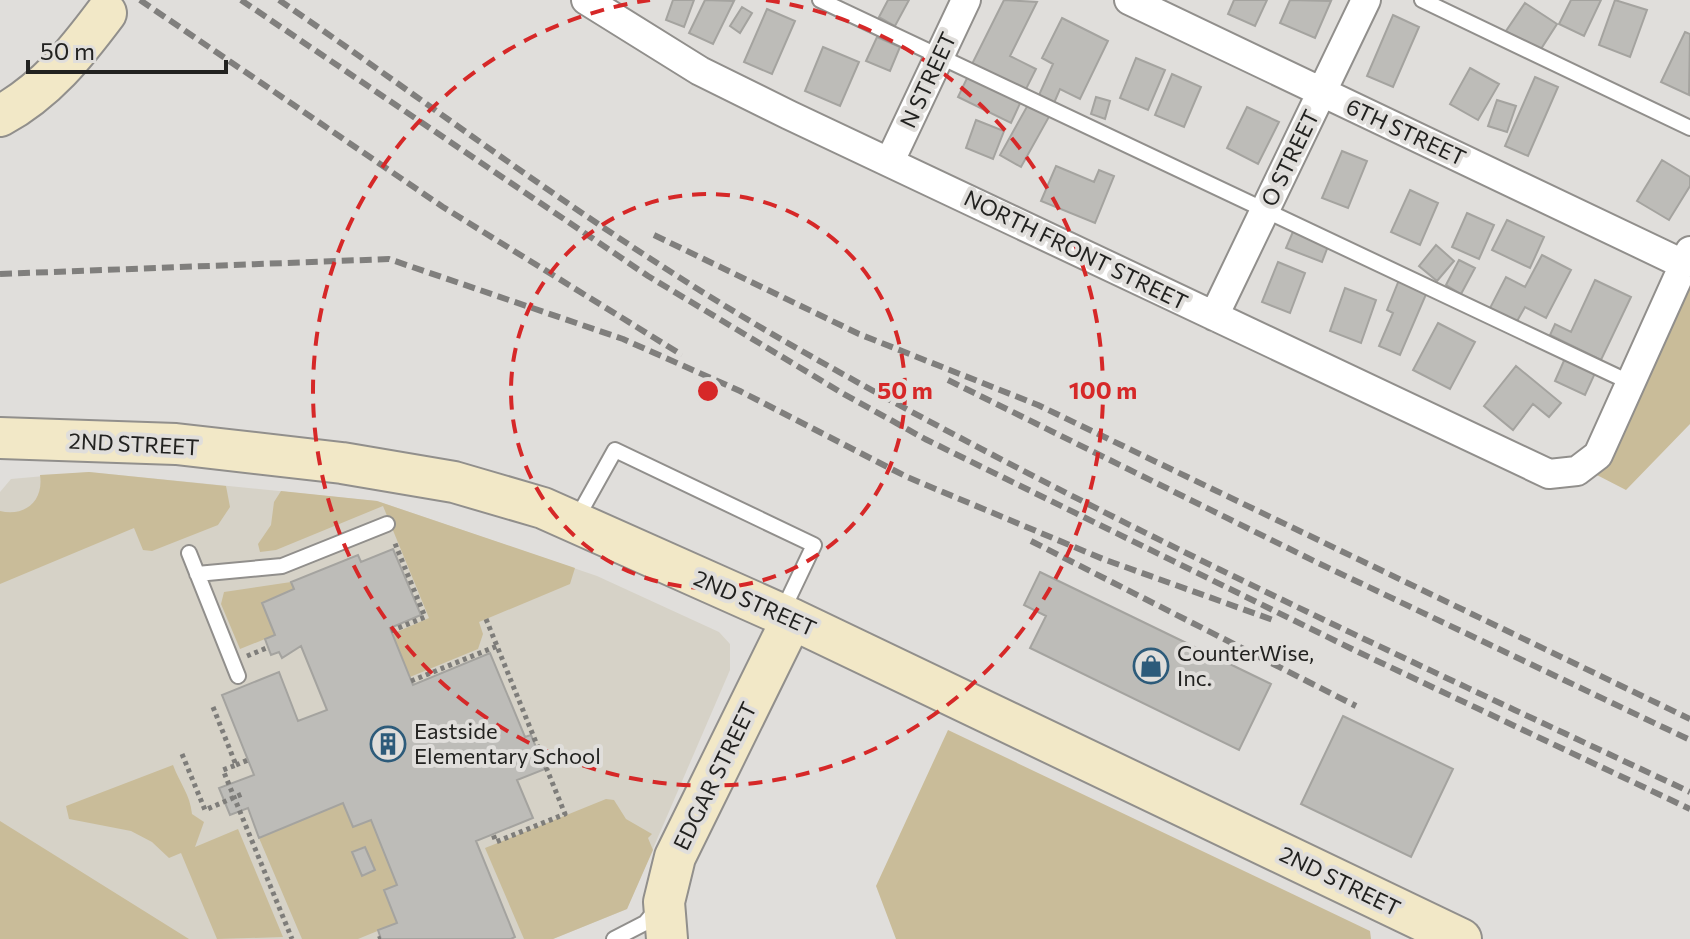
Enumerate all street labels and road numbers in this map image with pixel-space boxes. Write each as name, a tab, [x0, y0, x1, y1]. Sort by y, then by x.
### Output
street label: N STREET	[894, 28, 961, 132]
street label: 6TH STREET	[1342, 92, 1470, 171]
street label: O STREET	[1255, 105, 1324, 210]
street label: NORTH FRONT STREET	[960, 184, 1192, 315]
street label: 2ND STREET	[68, 427, 200, 460]
street label: 2ND STREET	[690, 564, 820, 641]
street label: EDGAR STREET	[667, 697, 762, 854]
street label: 2ND STREET	[1275, 840, 1405, 921]

